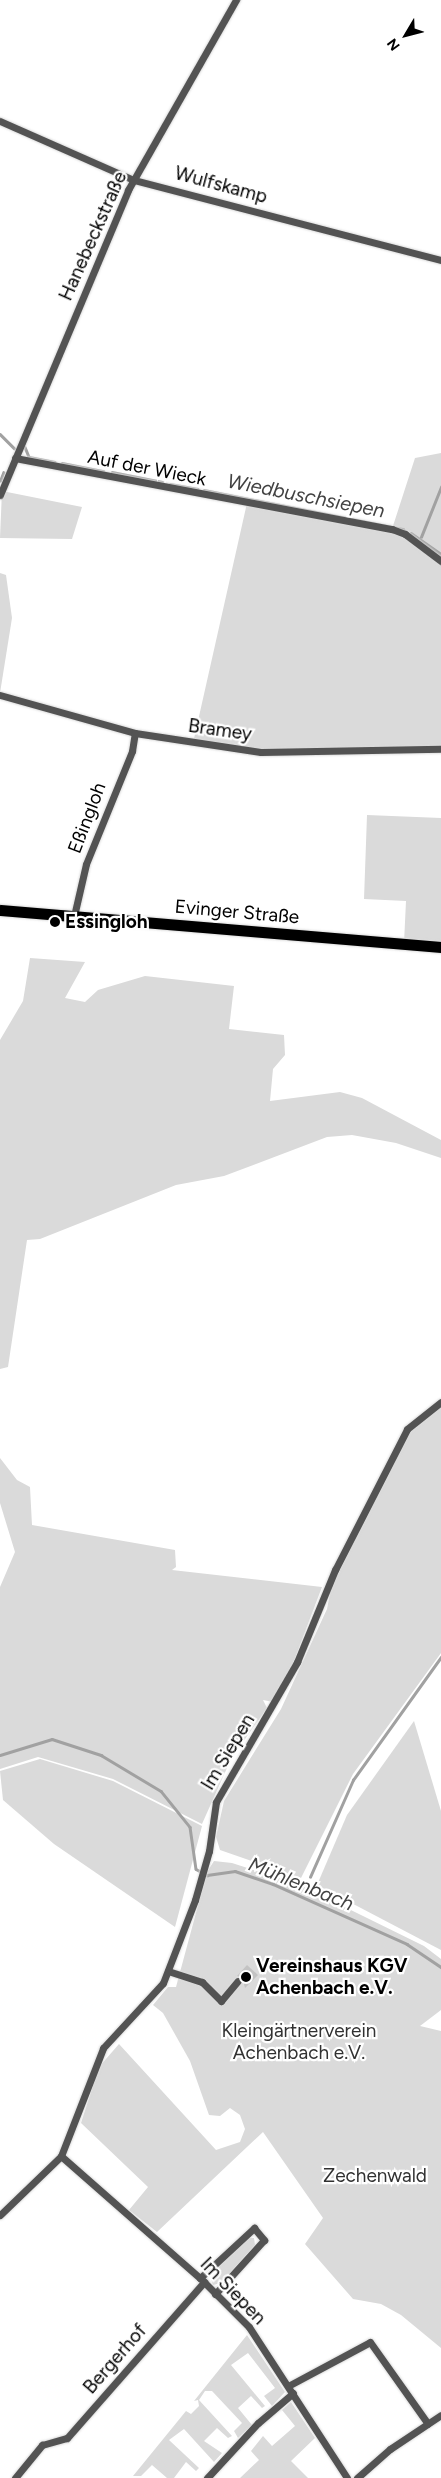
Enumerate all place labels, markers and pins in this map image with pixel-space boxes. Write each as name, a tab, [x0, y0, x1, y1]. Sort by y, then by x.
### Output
place label: Essingloh	[65, 911, 148, 933]
marker: Essingloh	[49, 916, 61, 928]
place label: Vereinshaus KGV Achenbach e.V.	[256, 1955, 407, 1999]
marker: Vereinshaus KGV Achenbach e.V.	[240, 1971, 252, 1983]

